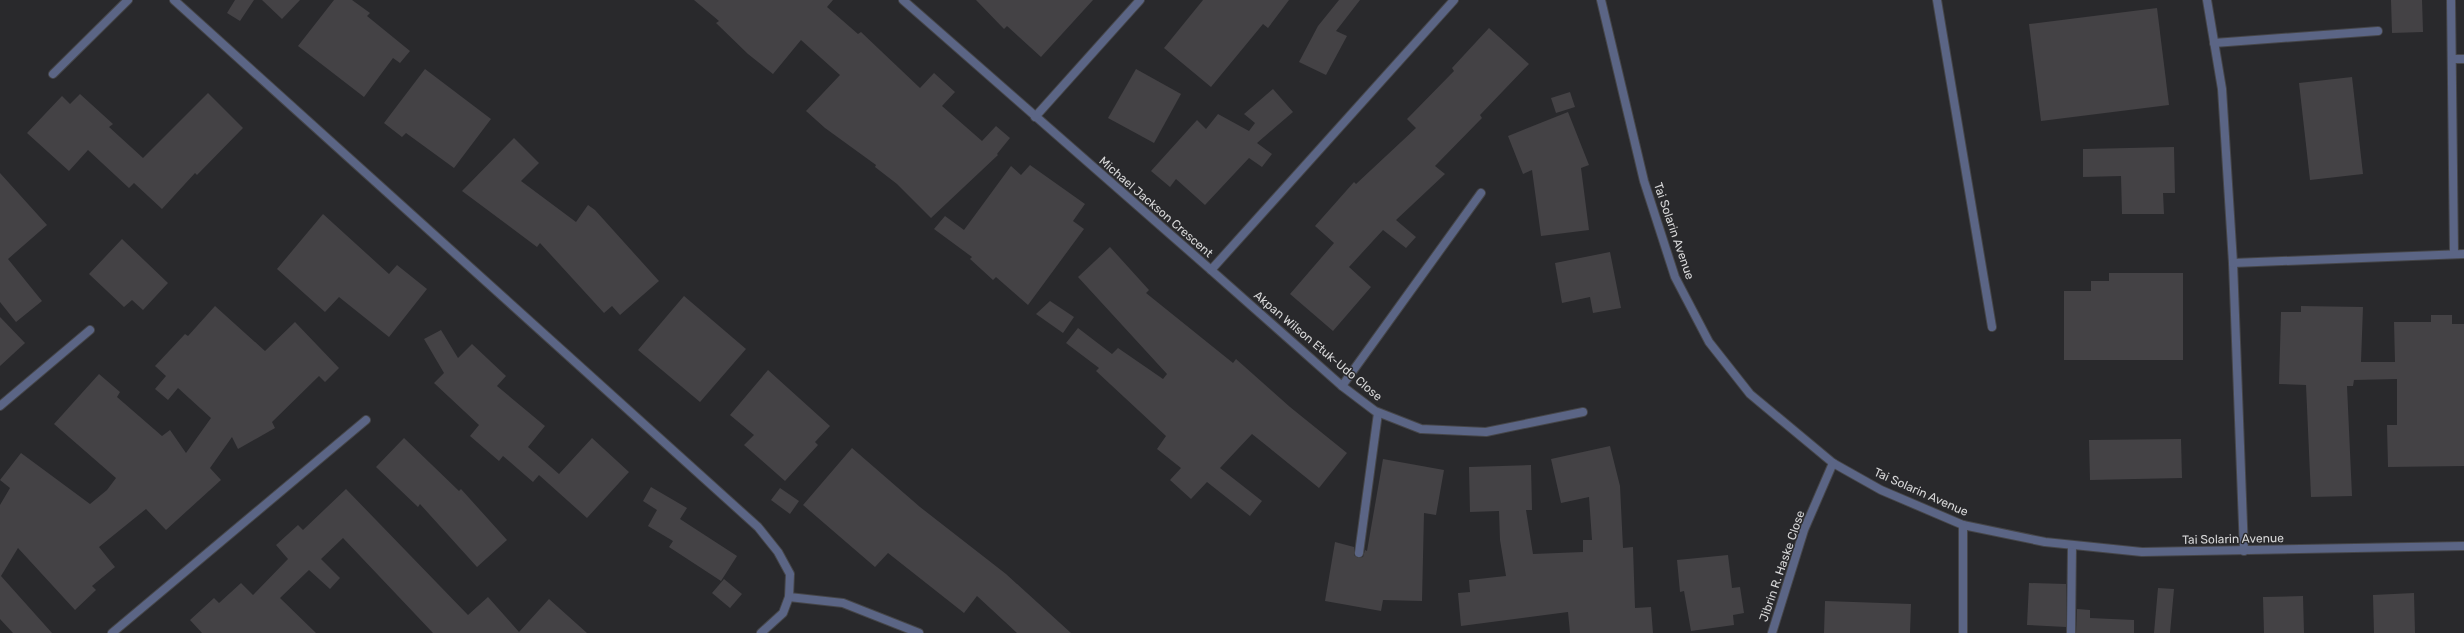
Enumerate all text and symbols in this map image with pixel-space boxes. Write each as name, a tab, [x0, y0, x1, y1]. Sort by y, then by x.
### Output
street label: Michael Jackson Crescent	[1096, 154, 1216, 260]
street label: Tai Solarin Avenue	[1651, 181, 1697, 282]
street label: Akpan Wilson Etuk-Udo Close	[1251, 288, 1385, 404]
street label: Tai Solarin Avenue	[1872, 465, 1971, 519]
street label: Jibrin R. Haske Close	[1756, 508, 1808, 623]
street label: Tai Solarin Avenue	[2182, 531, 2284, 547]

